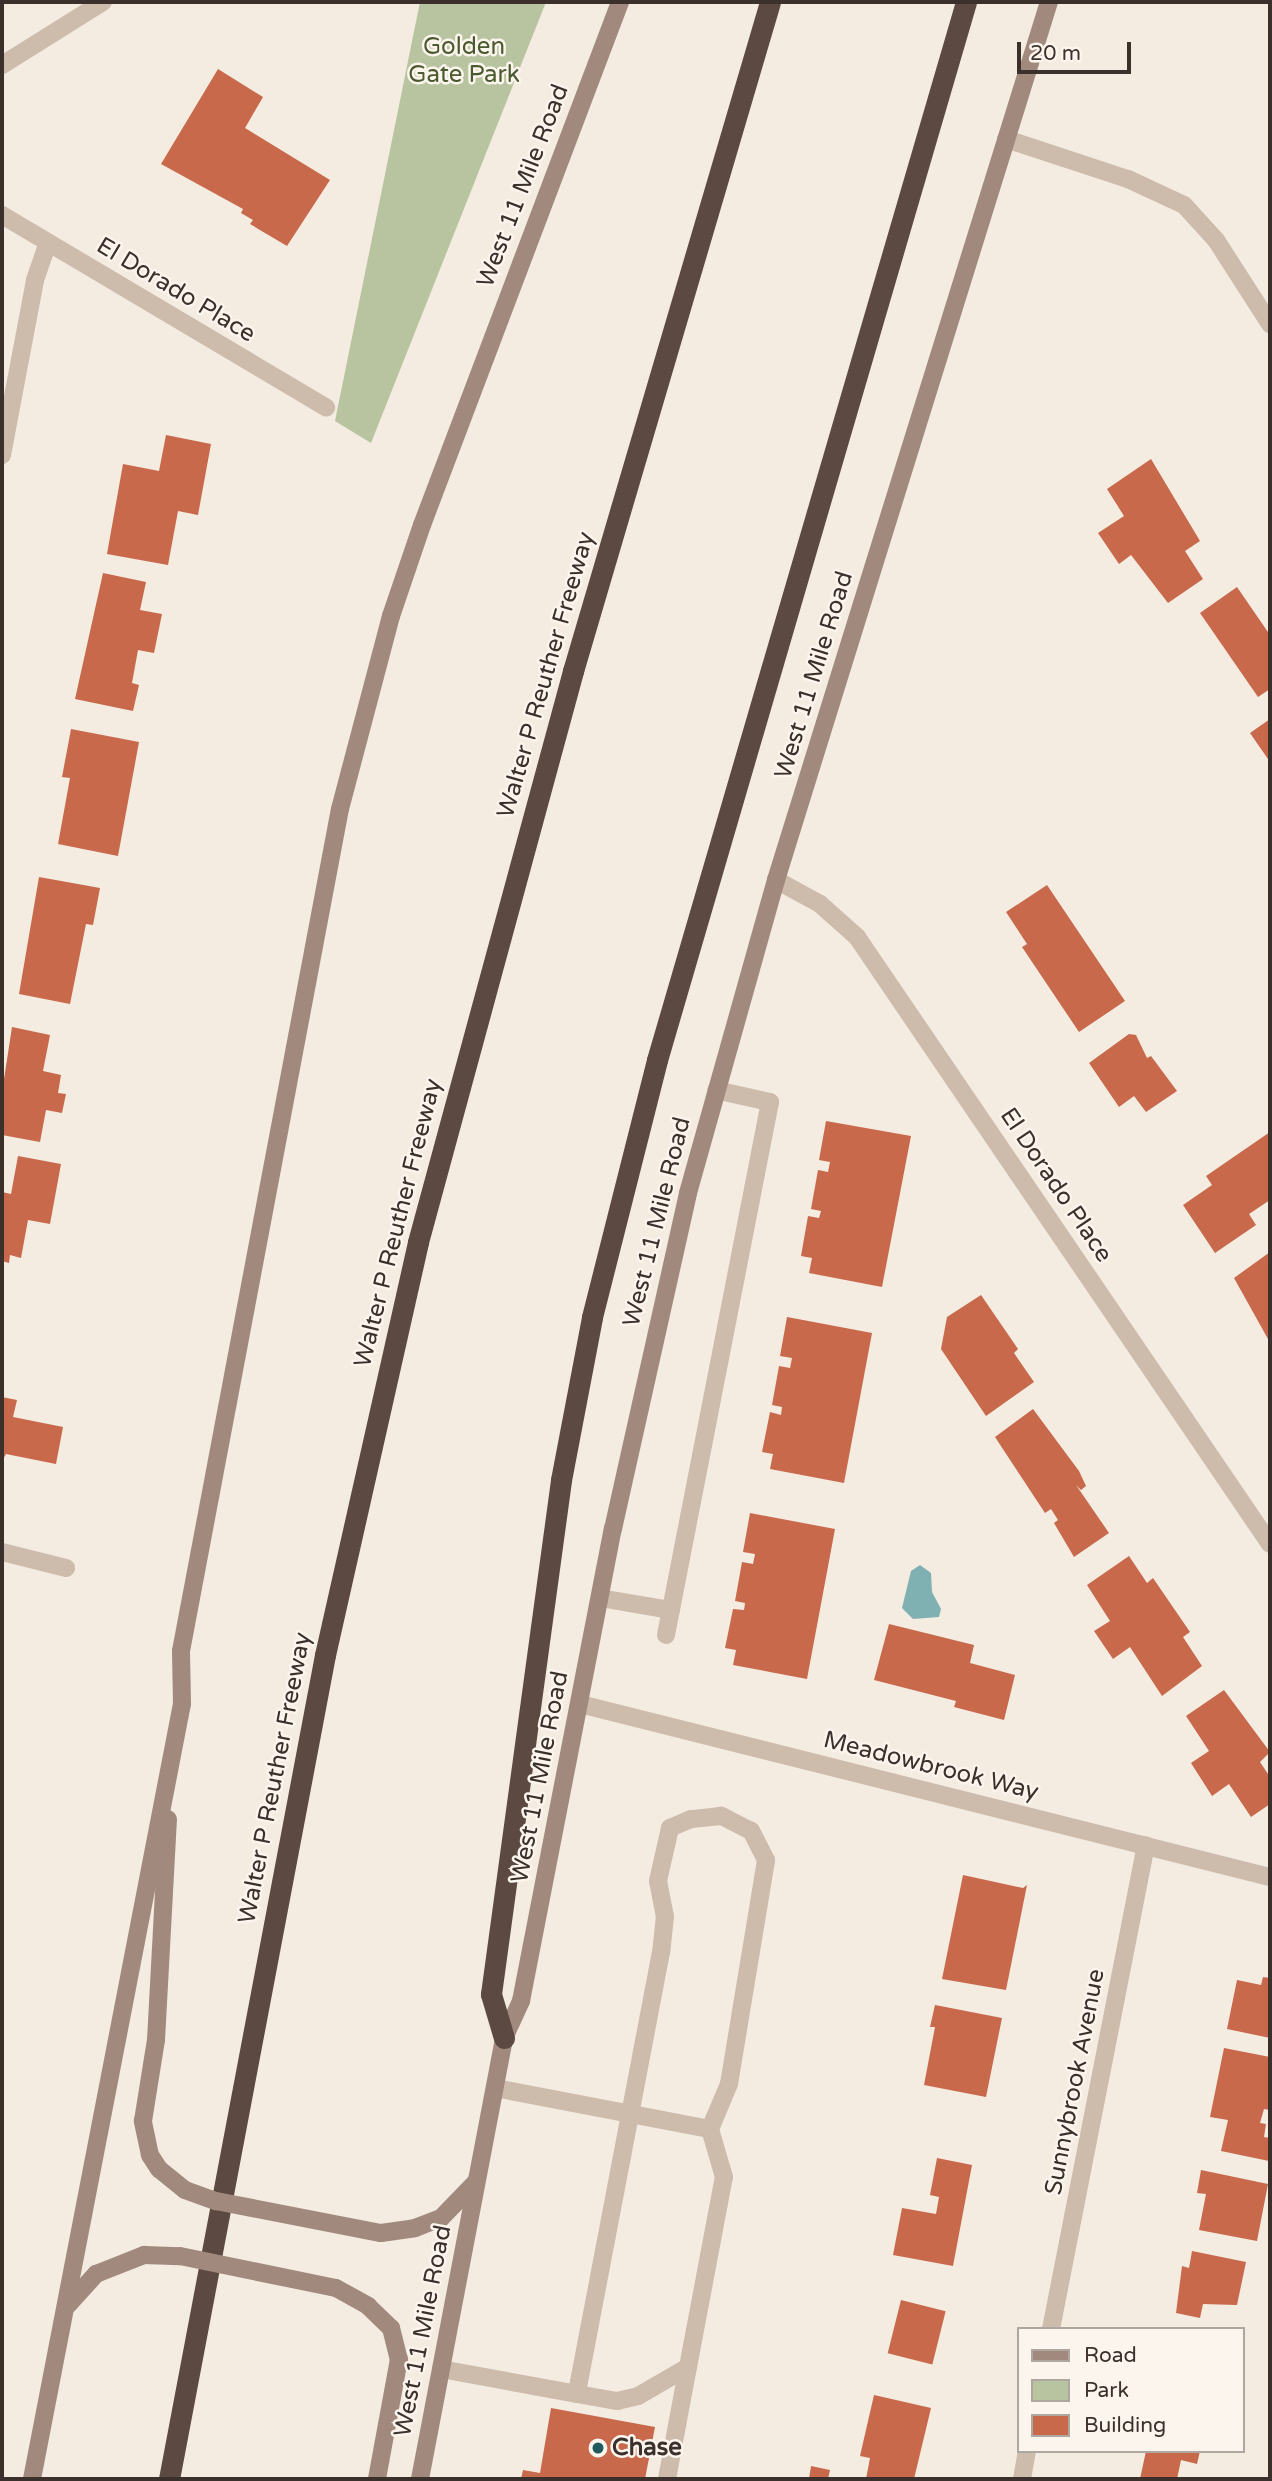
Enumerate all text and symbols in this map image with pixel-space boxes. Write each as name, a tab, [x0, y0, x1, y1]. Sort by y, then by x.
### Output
scale bar	[1020, 28, 1134, 72]
park label: Golden Gate Park	[408, 33, 520, 89]
text: 20 m	[1030, 41, 1081, 66]
street label: West 11 Mile Road	[471, 80, 575, 292]
street label: El Dorado Place	[91, 231, 261, 349]
street label: Walter P Reuther Freeway	[491, 529, 601, 821]
street label: West 11 Mile Road	[769, 568, 859, 782]
street label: Walter P Reuther Freeway	[348, 1076, 448, 1370]
street label: El Dorado Place	[994, 1102, 1118, 1268]
street label: West 11 Mile Road	[617, 1114, 697, 1330]
street label: Walter P Reuther Freeway	[233, 1630, 317, 1926]
street label: West 11 Mile Road	[505, 1669, 575, 1885]
street label: Meadowbrook Way	[821, 1725, 1041, 1807]
street label: Sunnybrook Avenue	[1039, 1967, 1111, 2197]
street label: West 11 Mile Road	[388, 2223, 458, 2439]
legend	[1016, 2327, 1244, 2453]
text: Road	[1084, 2343, 1137, 2368]
text: Park	[1084, 2378, 1129, 2403]
text: Building	[1084, 2413, 1166, 2438]
place label: Chase	[612, 2434, 682, 2462]
marker: Chase	[590, 2440, 606, 2456]

